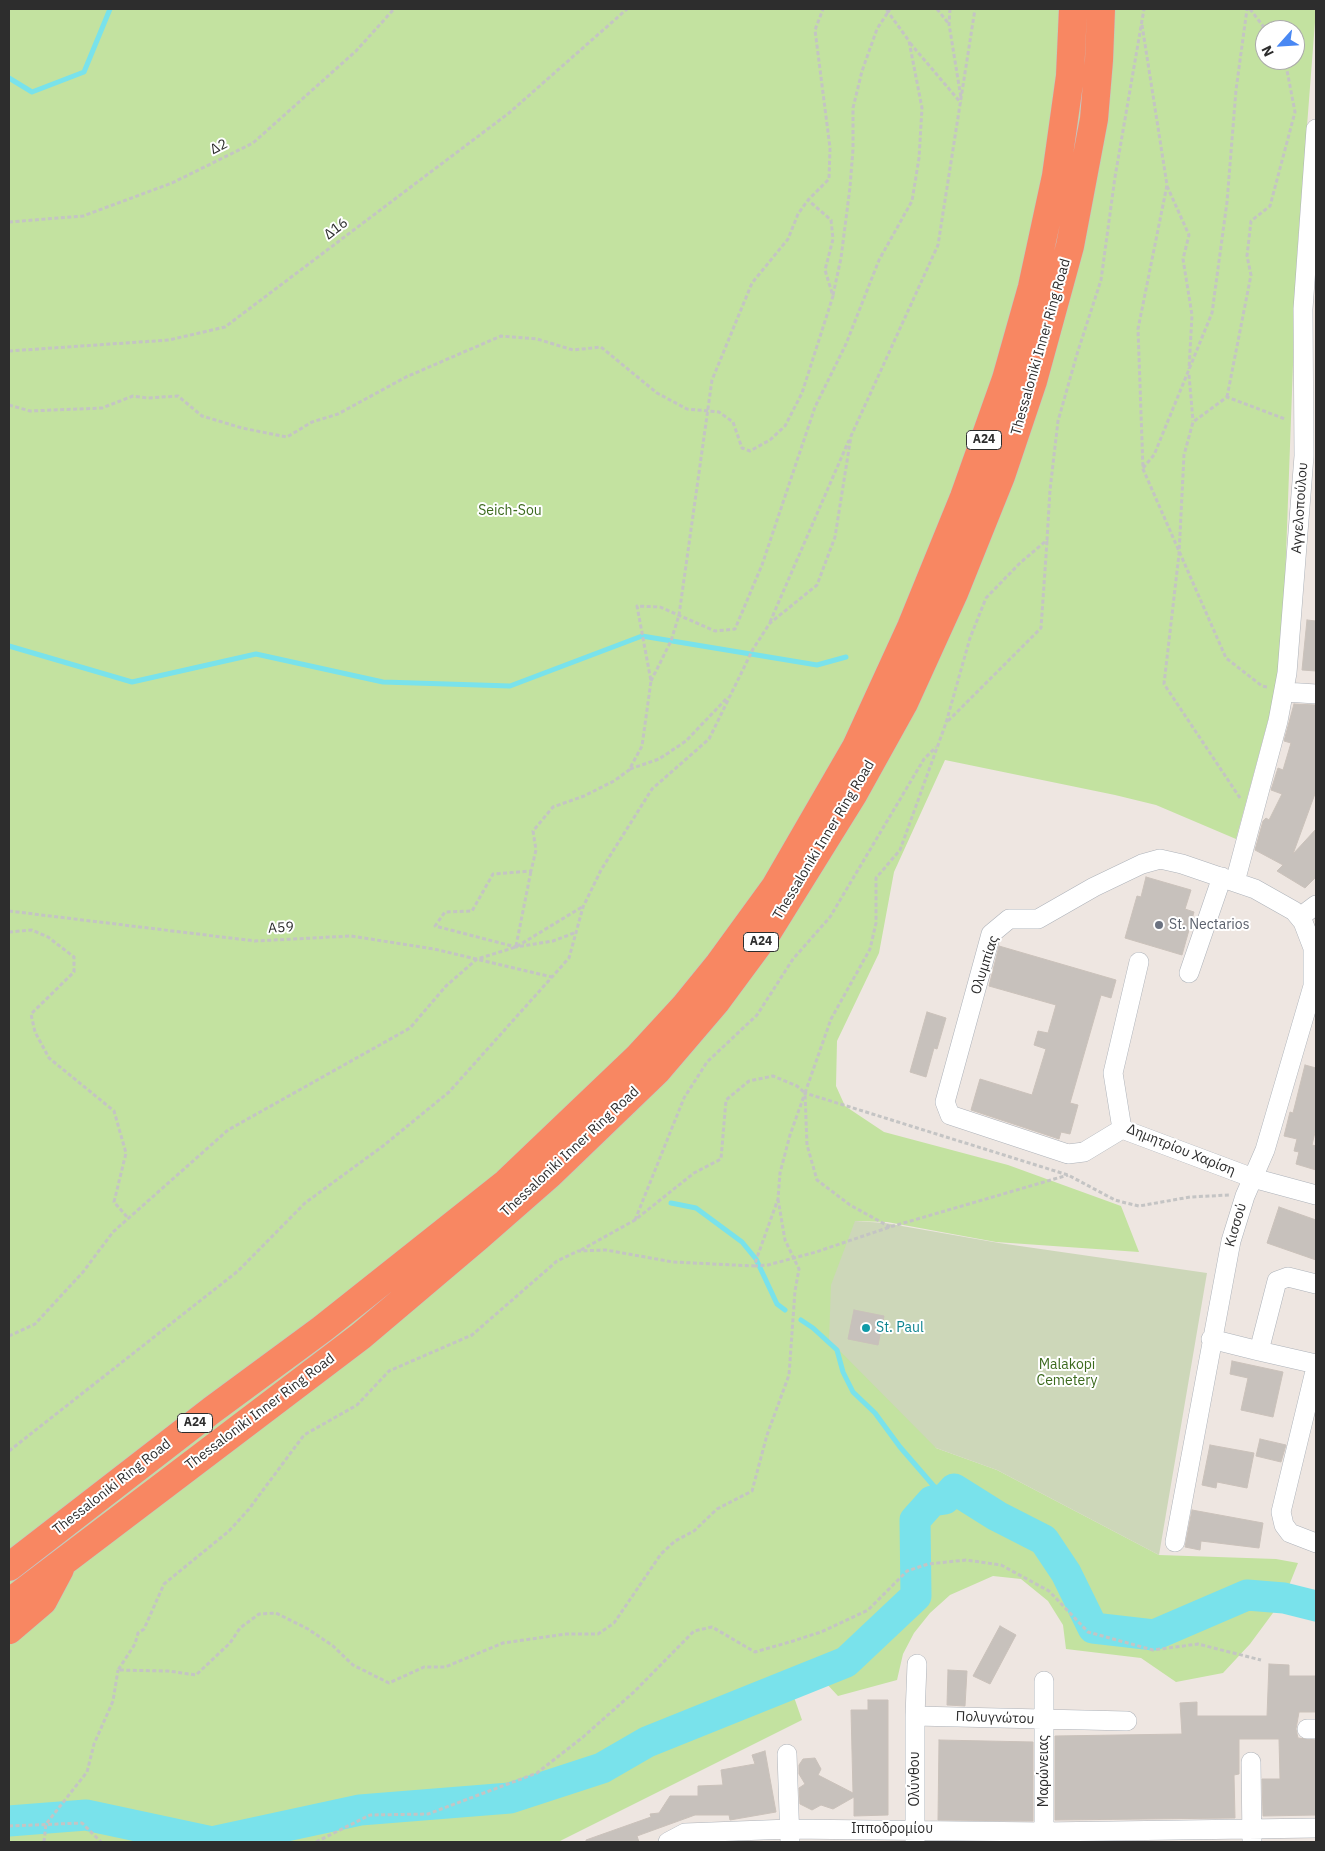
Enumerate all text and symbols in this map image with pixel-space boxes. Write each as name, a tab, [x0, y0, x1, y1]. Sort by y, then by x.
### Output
north arrow	[1255, 20, 1305, 70]
text: N	[1257, 43, 1278, 60]
street label: Δ2	[207, 136, 231, 158]
street label: Δ16	[321, 215, 351, 243]
street label: Thessaloniki Inner Ring Road	[1008, 257, 1074, 437]
road number: Α24	[966, 430, 1002, 450]
street label: Αγγελοπούλου	[1288, 462, 1312, 554]
park label: Seich-Sou	[478, 503, 542, 519]
street label: Thessaloniki Inner Ring Road	[770, 757, 878, 923]
place label: St. Nectarios	[1169, 917, 1249, 933]
street label: Α59	[268, 919, 294, 937]
marker: St. Nectarios	[1153, 919, 1165, 931]
road number: Α24	[744, 932, 778, 952]
street label: Ολυμπίας	[968, 933, 1002, 997]
street label: Thessaloniki Inner Ring Road	[497, 1083, 643, 1221]
street label: Δημητρίου Χαρίση	[1124, 1121, 1238, 1179]
street label: Κισσού	[1222, 1201, 1250, 1249]
place label: St. Paul	[876, 1320, 924, 1336]
marker: St. Paul	[860, 1322, 872, 1334]
street label: Thessaloniki Inner Ring Road	[182, 1350, 338, 1474]
park label: Malakopi Cemetery	[1036, 1357, 1098, 1390]
road number: Α24	[178, 1414, 212, 1432]
street label: Thessaloniki Ring Road	[50, 1436, 174, 1538]
street label: Πολυγνώτου	[955, 1708, 1035, 1728]
street label: Μαρώνειας	[1036, 1735, 1052, 1807]
street label: Ολύνθου	[907, 1751, 923, 1807]
street label: Ιπποδρομίου	[851, 1821, 933, 1837]

